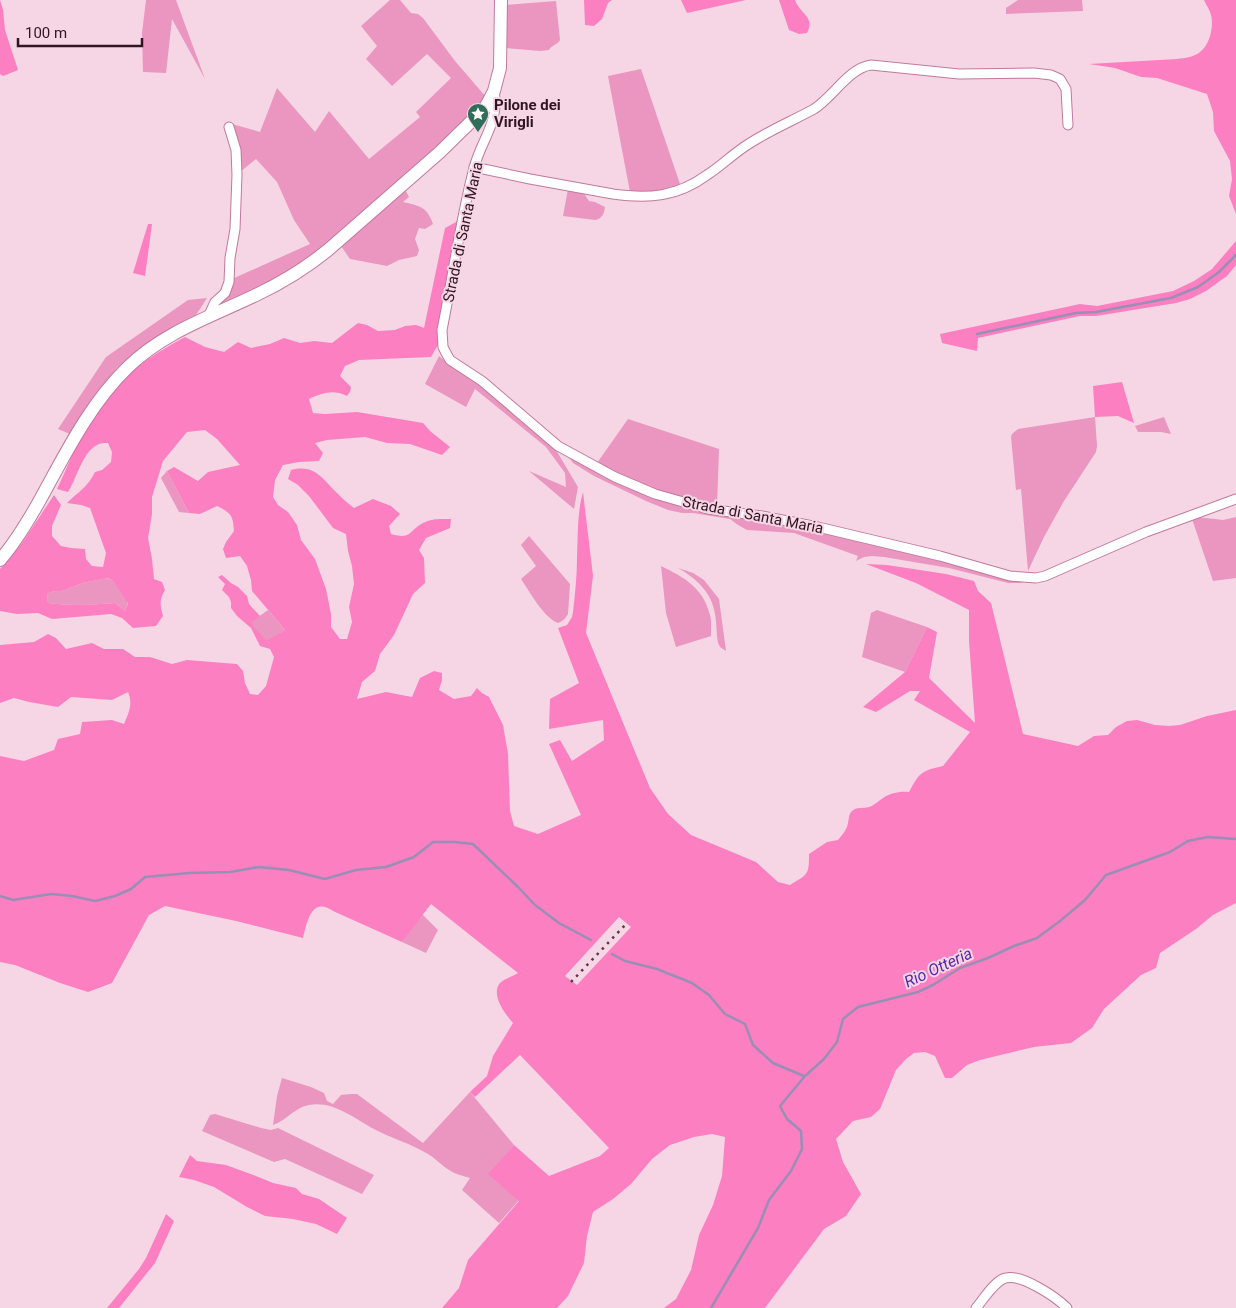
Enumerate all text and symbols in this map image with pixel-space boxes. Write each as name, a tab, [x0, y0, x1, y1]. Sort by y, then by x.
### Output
scale bar	[18, 15, 141, 47]
text: 100 m	[25, 24, 67, 42]
place label: Pilone dei Virigli	[494, 96, 561, 131]
place icon: Pilone dei Virigli	[466, 102, 490, 133]
street label: Strada di Santa Maria	[439, 160, 487, 304]
street label: Strada di Santa Maria	[681, 493, 825, 537]
water label: Rio Otteria	[901, 943, 975, 991]

